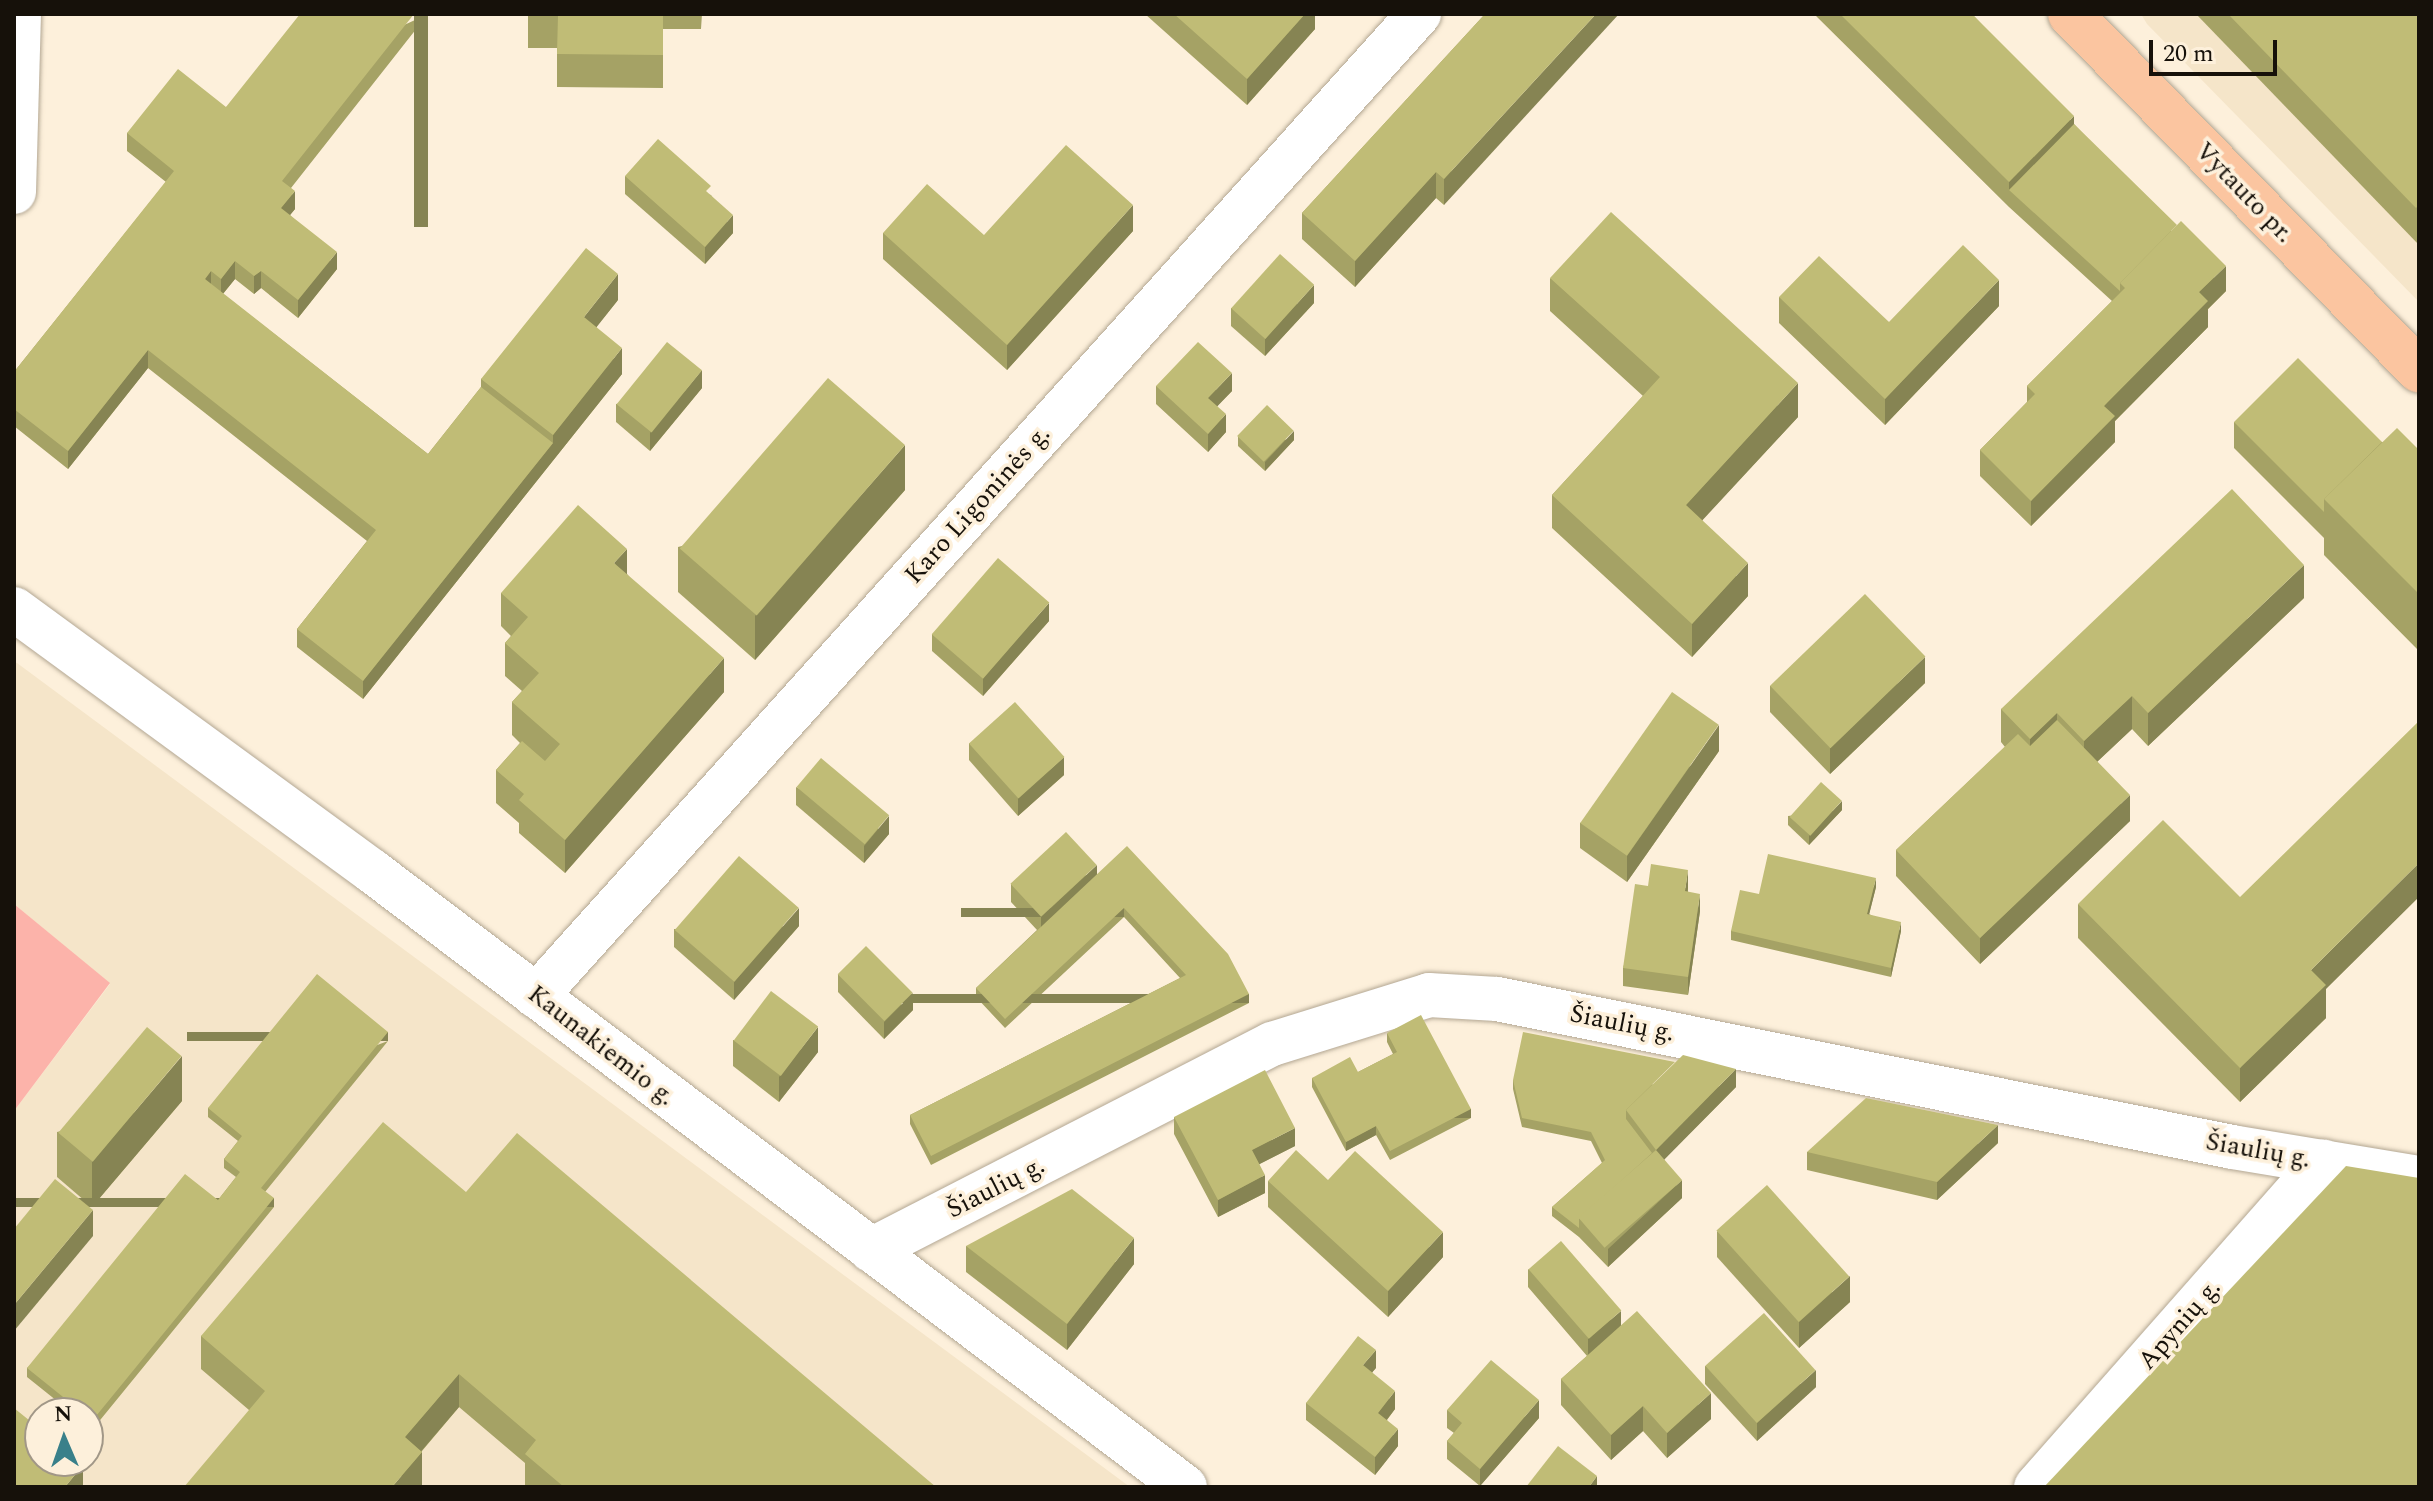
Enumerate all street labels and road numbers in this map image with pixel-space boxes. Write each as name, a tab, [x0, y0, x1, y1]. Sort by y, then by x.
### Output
street label: Vytauto pr.	[2188, 136, 2300, 250]
street label: Karo Ligoninės g.	[899, 419, 1057, 591]
street label: Kaunakiemio g.	[521, 979, 681, 1113]
street label: Šiaulių g.	[1567, 999, 1677, 1049]
street label: Šiaulių g.	[2203, 1126, 2313, 1176]
street label: Šiaulių g.	[942, 1150, 1050, 1226]
street label: Apynių g.	[2132, 1273, 2228, 1377]

